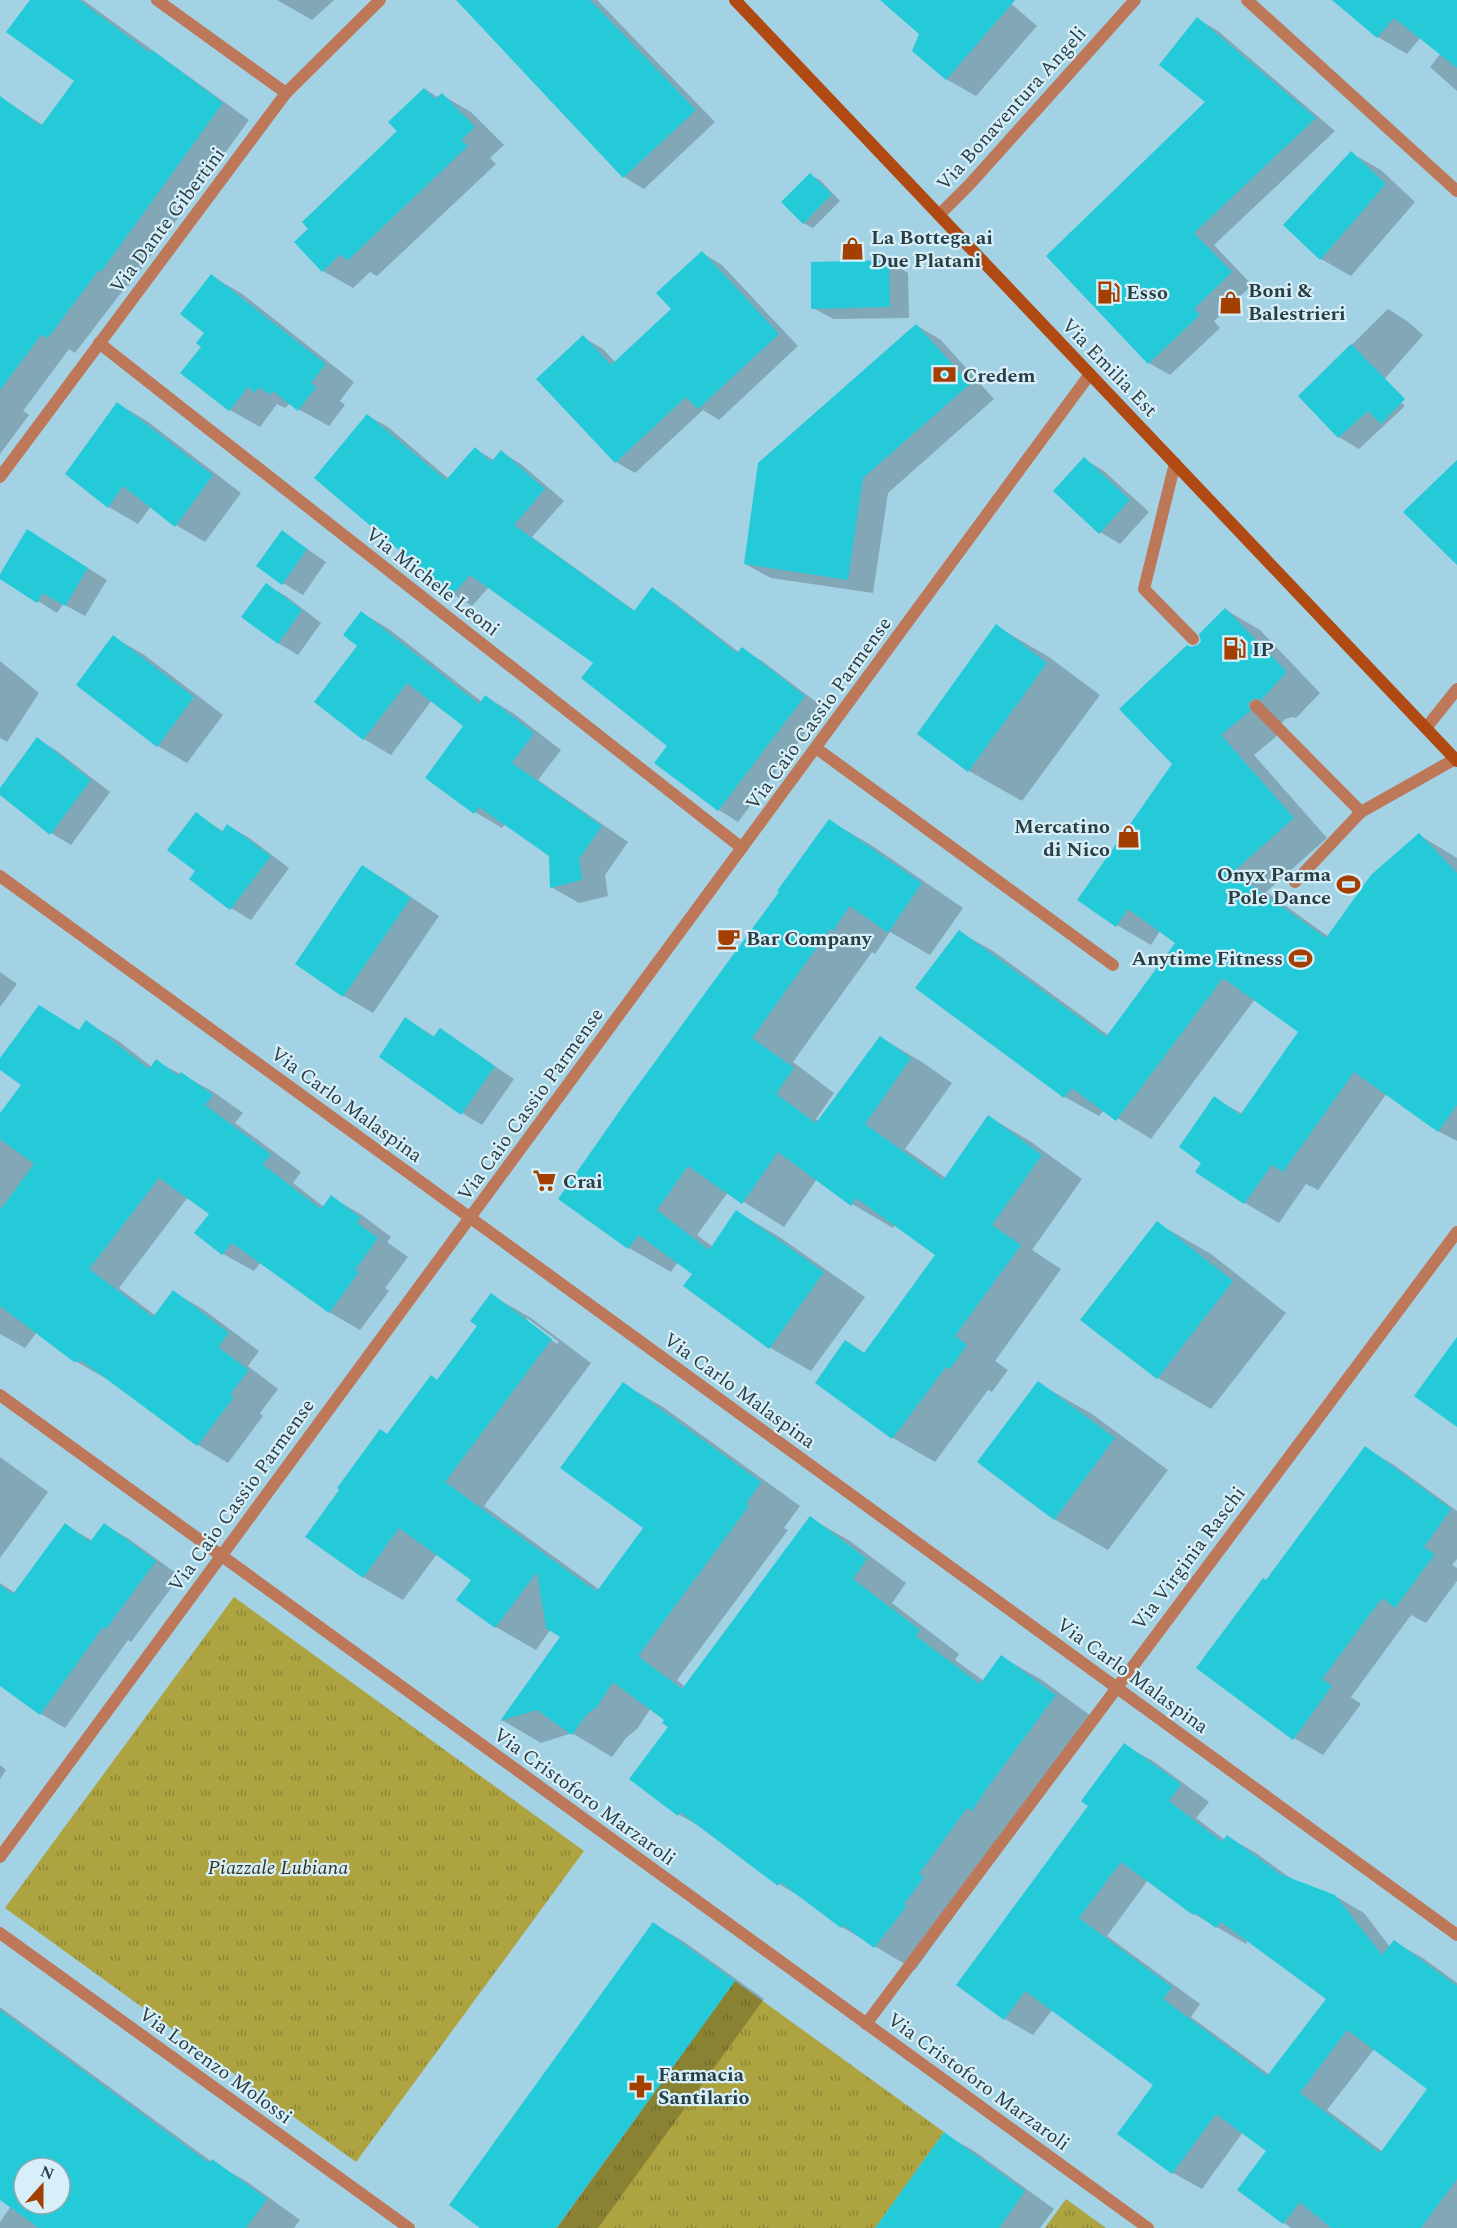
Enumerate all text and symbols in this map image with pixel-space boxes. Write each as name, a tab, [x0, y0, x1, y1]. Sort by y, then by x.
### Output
street label: Via Bonaventura Angeli	[929, 20, 1094, 198]
street label: Via Dante Gibertini	[103, 141, 233, 300]
place label: La Bottega ai Due Platani	[871, 223, 993, 276]
shop icon: La Bottega ai Due Platani	[840, 235, 866, 261]
place label: Boni & Balestrieri	[1248, 276, 1346, 329]
place label: Esso	[1126, 278, 1168, 308]
fuel station icon: Esso	[1095, 279, 1121, 305]
shop icon: Boni & Balestrieri	[1217, 289, 1243, 315]
street label: Via Emilia Est	[1054, 311, 1164, 424]
place label: Credem	[963, 361, 1035, 391]
bank icon: Credem	[932, 362, 958, 388]
street label: Via Michele Leoni	[359, 520, 506, 644]
street label: Via Caio Cassio Parmense	[738, 611, 899, 816]
place label: IP	[1252, 635, 1274, 665]
fuel station icon: IP	[1221, 636, 1247, 662]
place label: Mercatino di Nico	[1014, 812, 1110, 865]
shop icon: Mercatino di Nico	[1115, 824, 1141, 850]
place label: Onyx Parma Pole Dance	[1217, 860, 1332, 913]
sports icon: Onyx Parma Pole Dance	[1336, 872, 1362, 898]
place label: Bar Company	[746, 924, 873, 954]
cafe icon: Bar Company	[715, 925, 741, 951]
place label: Anytime Fitness	[1132, 944, 1283, 974]
sports icon: Anytime Fitness	[1288, 945, 1314, 971]
street label: Via Caio Cassio Parmense	[450, 1002, 611, 1207]
street label: Via Carlo Malaspina	[264, 1039, 429, 1171]
place label: Crai	[563, 1167, 603, 1197]
supermarket icon: Crai	[532, 1168, 558, 1194]
street label: Via Carlo Malaspina	[657, 1325, 822, 1457]
street label: Via Caio Cassio Parmense	[161, 1393, 322, 1598]
street label: Via Virginia Raschi	[1125, 1480, 1253, 1637]
street label: Via Carlo Malaspina	[1050, 1610, 1215, 1742]
street label: Via Cristoforo Marzaroli	[487, 1720, 682, 1873]
park label: Piazzale Lubiana	[208, 1853, 348, 1883]
street label: Via Lorenzo Molossi	[132, 2000, 299, 2132]
street label: Via Cristoforo Marzaroli	[881, 2005, 1076, 2158]
place label: Farmacia Santilario	[658, 2060, 750, 2113]
pharmacy icon: Farmacia Santilario	[627, 2073, 653, 2099]
north arrow	[12, 2156, 72, 2216]
text: N	[37, 2159, 57, 2186]

